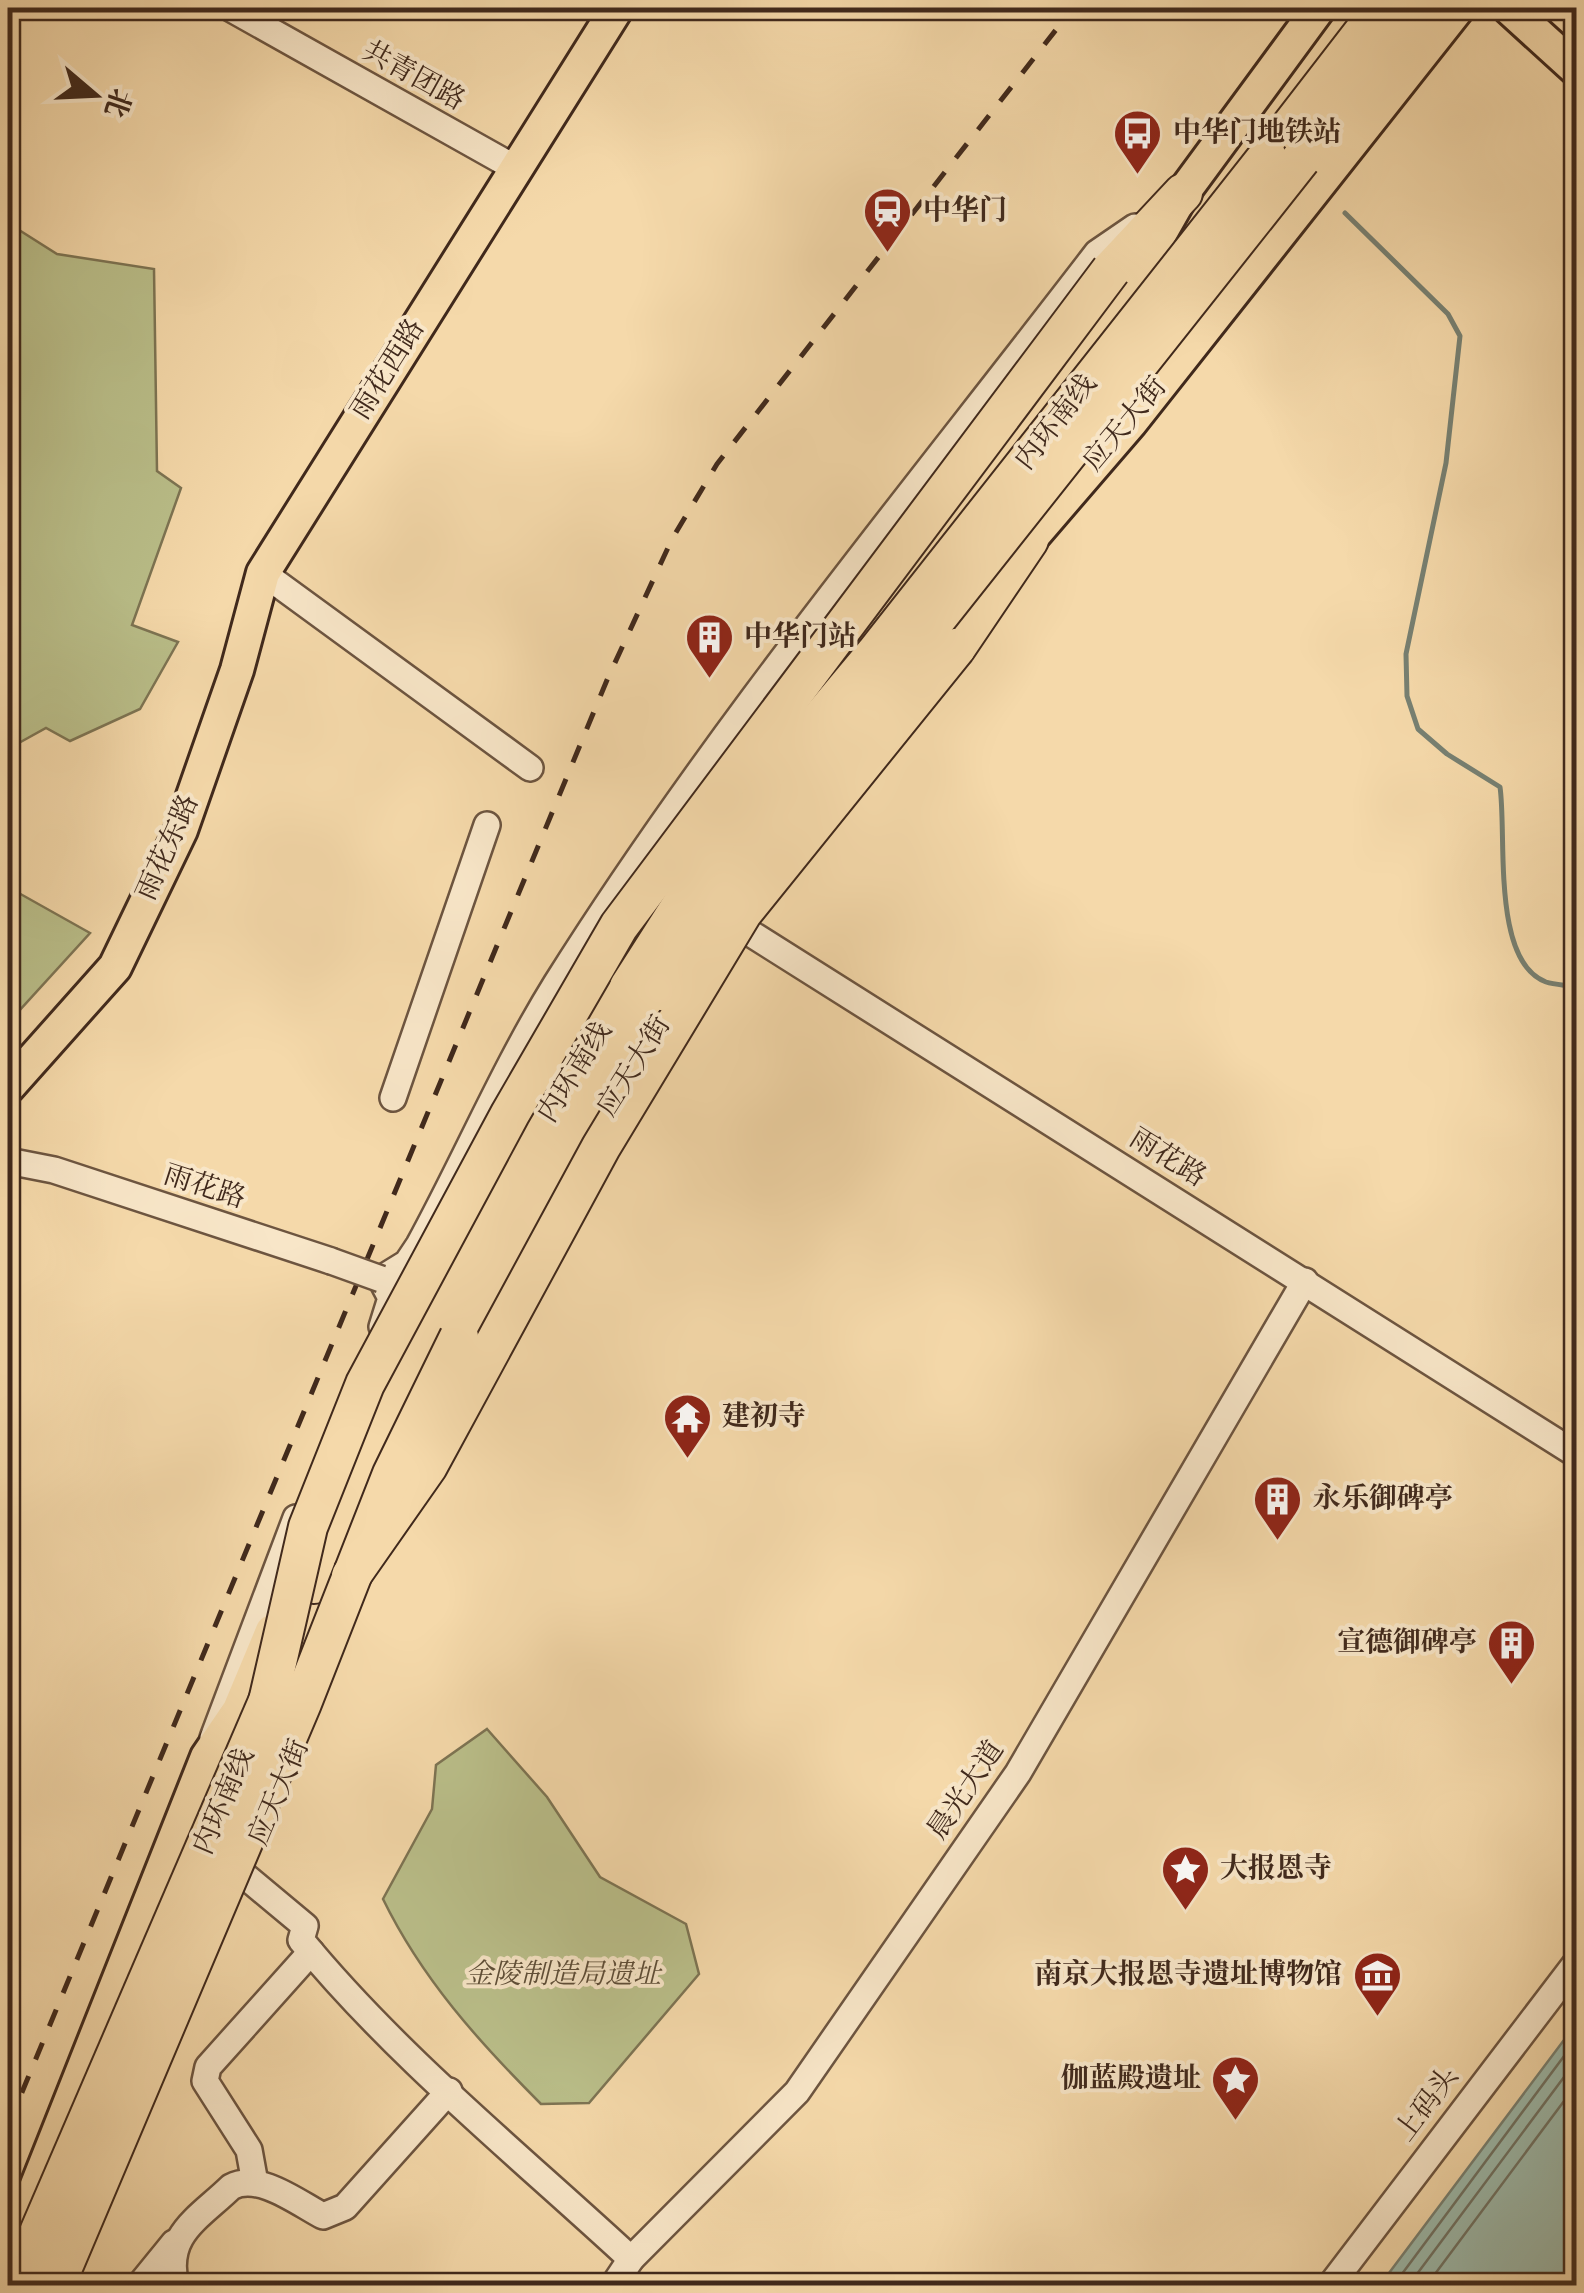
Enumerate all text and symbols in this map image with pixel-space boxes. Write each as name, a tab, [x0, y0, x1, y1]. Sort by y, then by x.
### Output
street label: 共青团路	[357, 35, 470, 116]
north arrow	[45, 45, 145, 145]
text: 北	[98, 84, 136, 121]
bus stop icon: 中华门地铁站	[1112, 108, 1164, 176]
place label: 中华门地铁站	[1173, 116, 1341, 148]
station icon: 中华门	[862, 186, 914, 254]
place label: 中华门	[923, 195, 1007, 226]
street label: 雨花西路	[345, 313, 431, 425]
street label: 内环南线	[1009, 368, 1103, 476]
street label: 应天大街	[1077, 371, 1173, 477]
building icon: 中华门站	[683, 612, 735, 680]
place label: 中华门站	[744, 621, 856, 652]
street label: 雨花东路	[131, 790, 205, 905]
street label: 应天大街	[591, 1010, 677, 1122]
street label: 内环南线	[532, 1016, 618, 1128]
street label: 雨花路	[1124, 1122, 1212, 1193]
street label: 雨花路	[160, 1159, 249, 1214]
temple icon: 建初寺	[661, 1392, 713, 1460]
place label: 建初寺	[722, 1400, 806, 1432]
building icon: 永乐御碑亭	[1252, 1474, 1304, 1542]
place label: 永乐御碑亭	[1313, 1482, 1453, 1514]
building icon: 宣德御碑亭	[1486, 1618, 1538, 1686]
place label: 宣德御碑亭	[1337, 1626, 1477, 1658]
street label: 应天大街	[242, 1735, 315, 1850]
street label: 晨光大道	[922, 1735, 1010, 1845]
street label: 内环南线	[187, 1744, 260, 1859]
place icon: 大报恩寺	[1159, 1844, 1211, 1912]
place label: 大报恩寺	[1220, 1853, 1332, 1884]
museum icon: 南京大报恩寺遗址博物馆	[1351, 1950, 1403, 2018]
place label: 南京大报恩寺遗址博物馆	[1034, 1958, 1342, 1990]
park label: 金陵制造局遗址	[465, 1959, 663, 1990]
place icon: 伽蓝殿遗址	[1210, 2054, 1262, 2122]
street label: 上码头	[1389, 2061, 1464, 2147]
place label: 伽蓝殿遗址	[1061, 2063, 1201, 2094]

